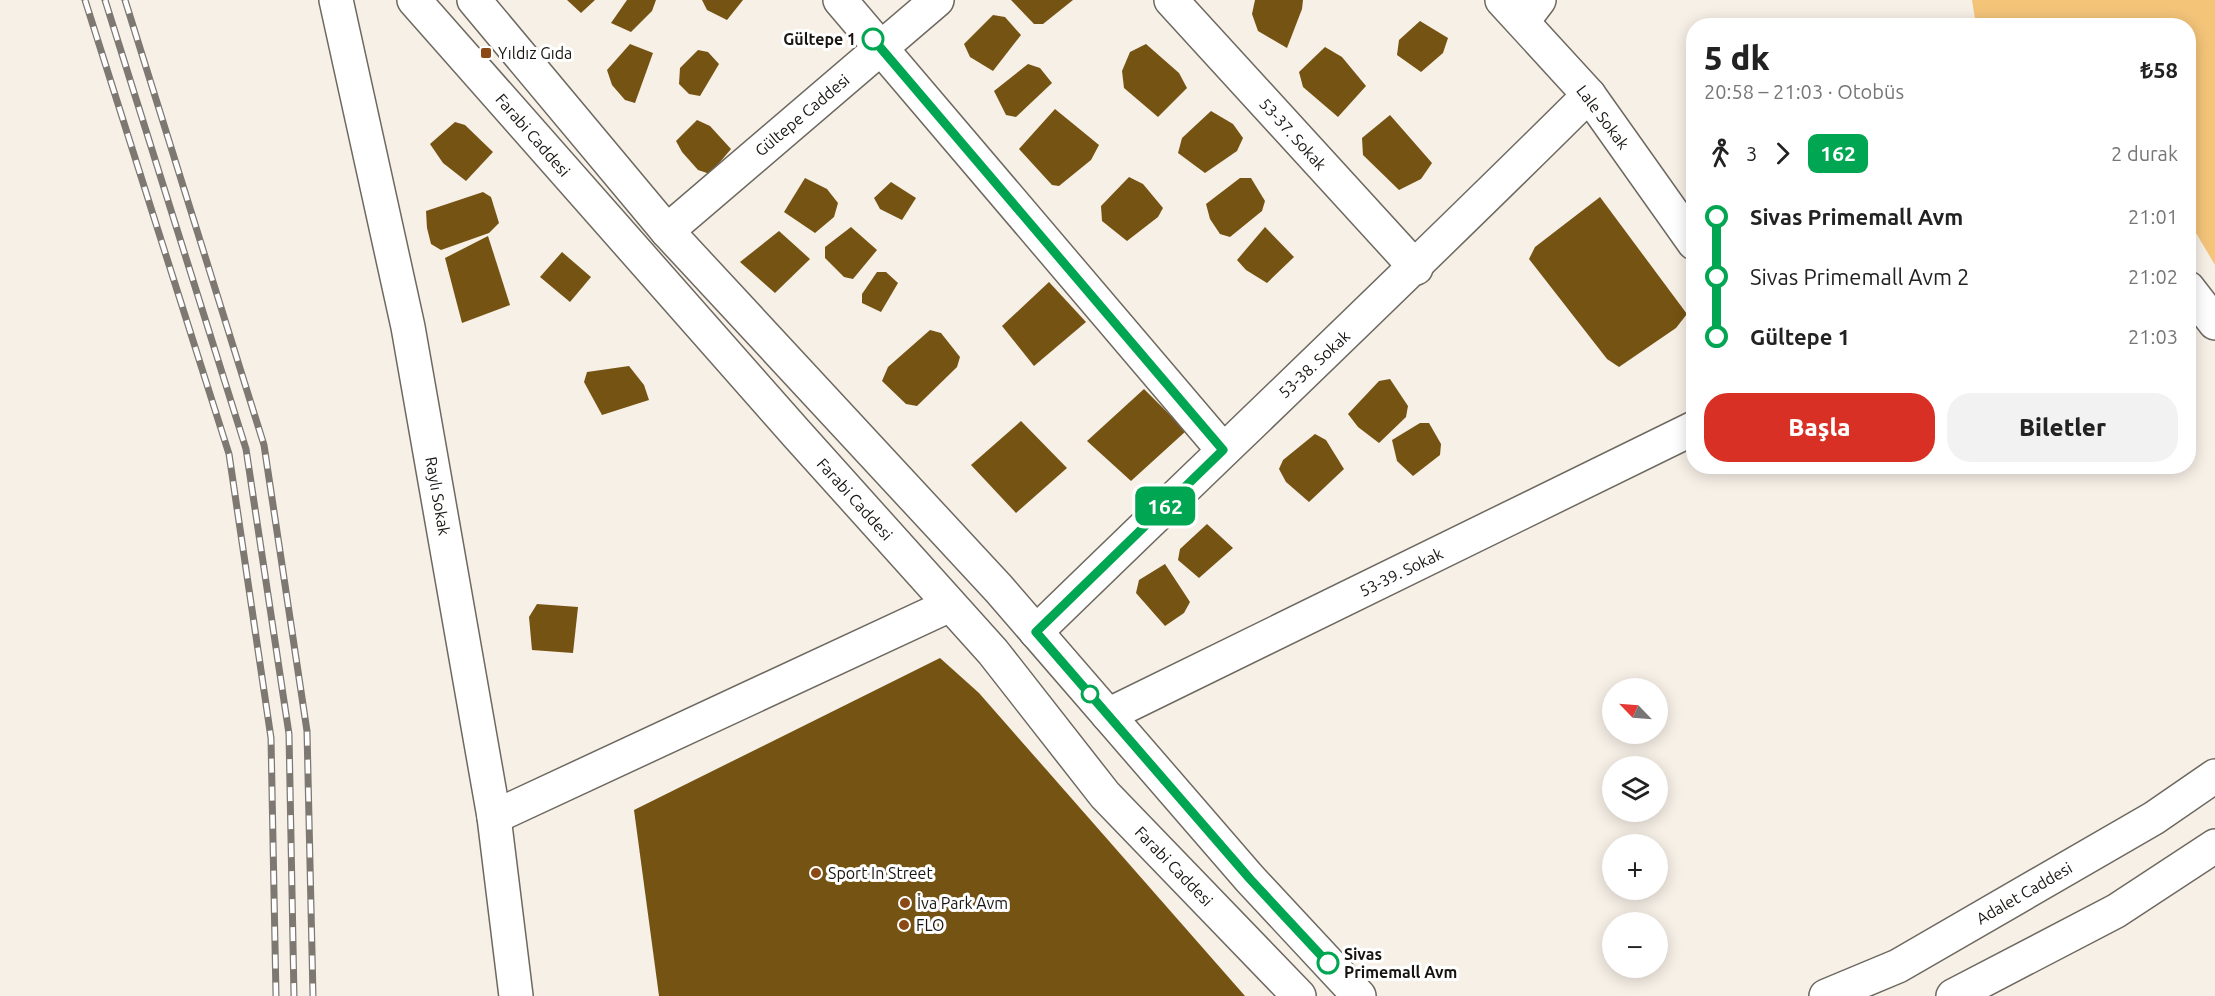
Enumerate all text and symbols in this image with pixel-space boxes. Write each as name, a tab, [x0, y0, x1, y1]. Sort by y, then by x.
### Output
marker: Gültepe 1	[862, 28, 884, 50]
place label: Gültepe 1	[783, 30, 856, 48]
text: 5 dk	[1704, 39, 1770, 76]
place label: Yıldız Gıda	[498, 44, 572, 62]
marker: Yıldız Gıda	[479, 46, 493, 60]
text: ₺58	[2141, 57, 2178, 82]
street label: Gültepe Caddesi	[751, 70, 853, 160]
text: 20:58 – 21:03 · Otobüs	[1704, 80, 1904, 103]
street label: Lale Sokak	[1573, 82, 1633, 152]
street label: Farabi Caddesi	[492, 90, 574, 180]
street label: 53-37. Sokak	[1256, 94, 1330, 174]
icon: walk	[1704, 137, 1737, 170]
icon: forward	[1766, 137, 1799, 170]
text: 162	[1820, 141, 1856, 165]
text: 3	[1746, 142, 1757, 165]
text: 2 durak	[2111, 142, 2178, 165]
text: Sivas Primemall Avm	[1750, 204, 1963, 229]
text: 21:01	[2128, 205, 2178, 228]
text: Sivas Primemall Avm 2	[1750, 264, 1969, 289]
text: 21:02	[2128, 265, 2178, 288]
text: Gültepe 1	[1750, 324, 1850, 349]
text: 21:03	[2128, 325, 2178, 348]
street label: 53-38. Sokak	[1275, 327, 1353, 401]
button: Başla	[1704, 393, 1935, 462]
button: Biletler	[1947, 393, 2178, 462]
street label: Farabi Caddesi	[814, 454, 896, 544]
street label: Raylı Sokak	[422, 455, 454, 537]
line badge: 162	[1130, 486, 1200, 526]
text: 162	[1147, 494, 1183, 518]
street label: 53-39. Sokak	[1356, 544, 1446, 600]
north arrow	[1602, 678, 1668, 744]
map controls	[1602, 678, 1668, 978]
unlabelled marker	[1081, 685, 1099, 703]
button: layers	[1602, 756, 1668, 822]
street label: Farabi Caddesi	[1132, 822, 1216, 910]
button: +	[1602, 834, 1668, 900]
street label: Adalet Caddesi	[1973, 858, 2075, 928]
place label: Sport In Street	[828, 864, 933, 882]
marker: Sport In Street	[809, 866, 823, 880]
place label: İva Park Avm	[917, 894, 1008, 912]
marker: İva Park Avm	[898, 896, 912, 910]
button: −	[1602, 912, 1668, 978]
place label: FLO	[916, 916, 944, 934]
marker: FLO	[897, 918, 911, 932]
place label: Sivas Primemall Avm	[1344, 945, 1457, 981]
marker: Sivas Primemall Avm	[1317, 952, 1339, 974]

